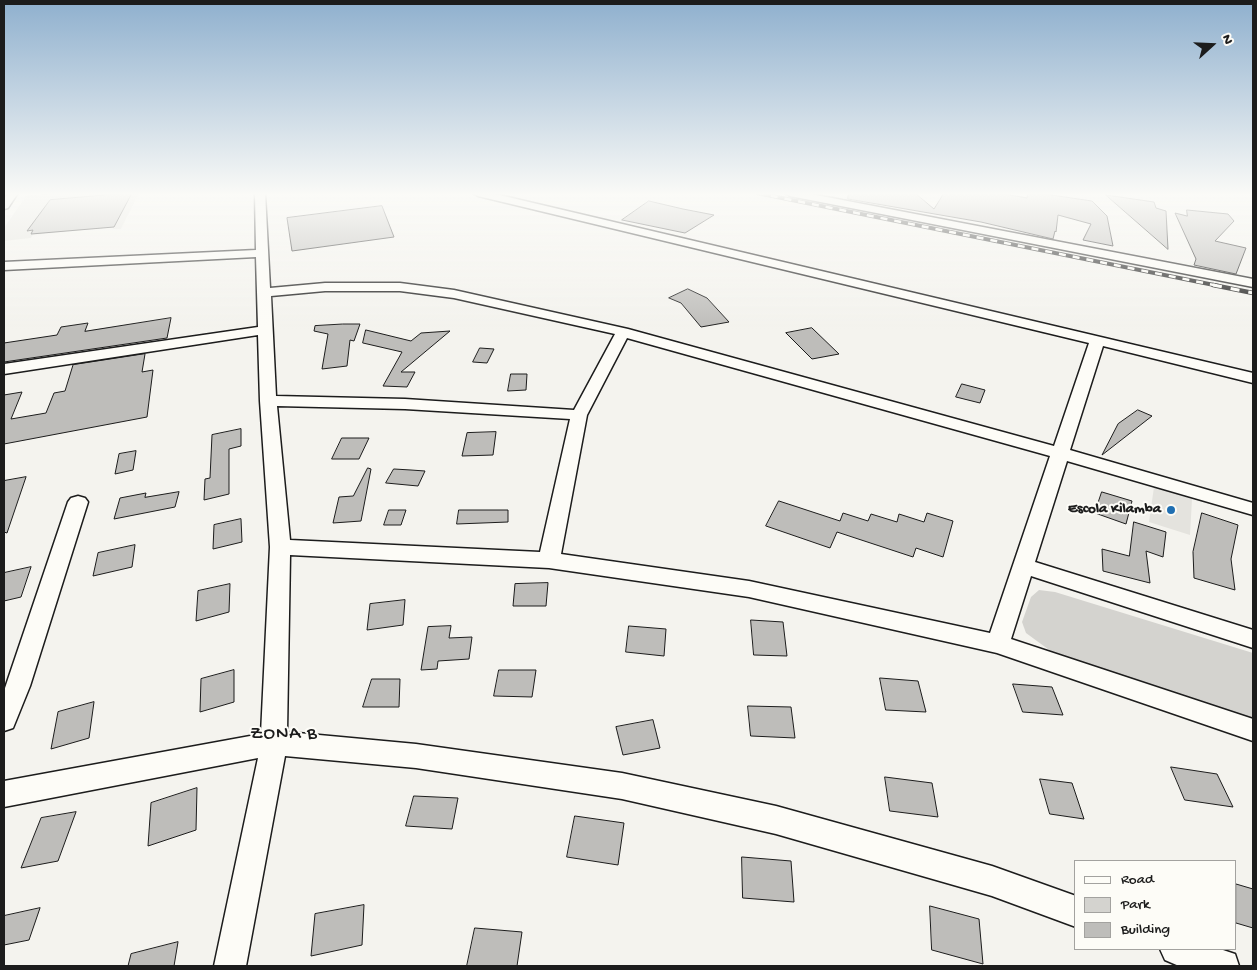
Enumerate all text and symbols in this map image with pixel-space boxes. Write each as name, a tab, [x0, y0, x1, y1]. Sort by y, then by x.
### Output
north arrow	[1187, 20, 1237, 70]
text: N	[1217, 32, 1236, 47]
place label: Escola Kilamba	[1068, 501, 1161, 519]
marker: Escola Kilamba	[1165, 504, 1177, 516]
district label: ZONA B	[249, 724, 319, 746]
legend	[1074, 860, 1237, 950]
text: Road	[1121, 871, 1154, 889]
text: Park	[1121, 896, 1150, 914]
text: Building	[1121, 921, 1170, 939]

